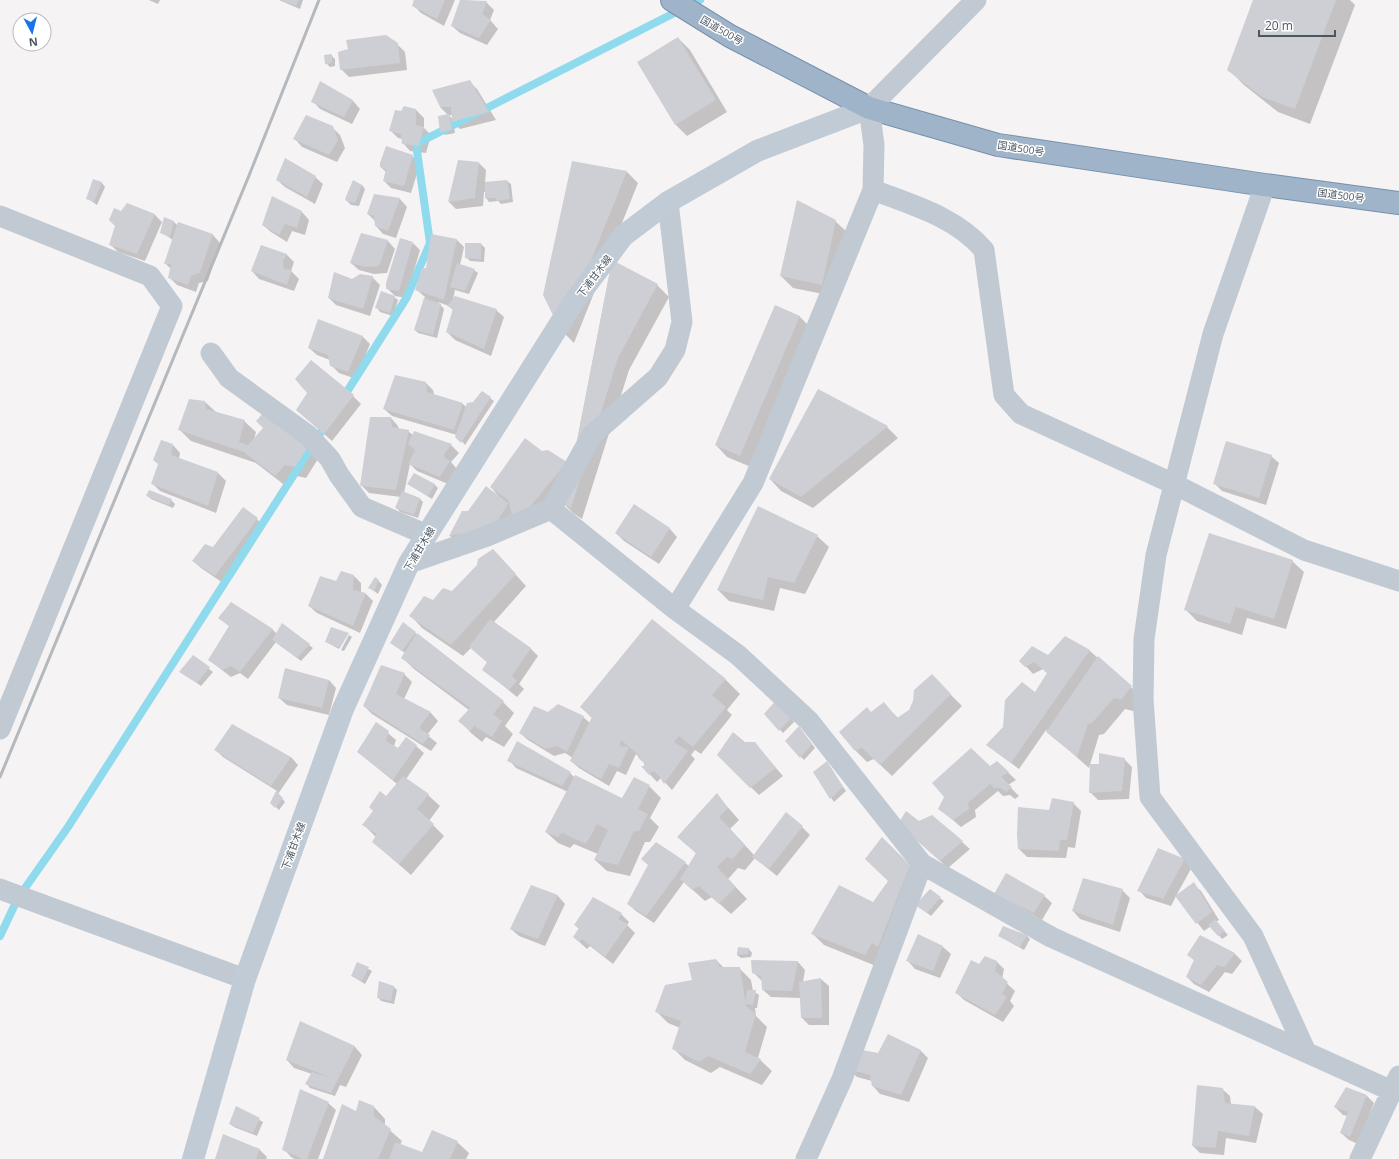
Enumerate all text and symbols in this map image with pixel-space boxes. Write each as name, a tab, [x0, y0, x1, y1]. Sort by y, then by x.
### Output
north arrow	[12, 12, 52, 52]
street label: 国道500号	[698, 12, 746, 48]
scale bar	[1259, 12, 1335, 38]
text: 20 m	[1265, 17, 1293, 34]
text: N	[28, 34, 39, 50]
street label: 国道500号	[997, 137, 1045, 159]
street label: 国道500号	[1317, 185, 1365, 205]
street label: 下浦甘木線	[573, 252, 615, 300]
street label: 下浦甘木線	[400, 524, 438, 574]
street label: 下浦甘木線	[278, 820, 308, 872]

